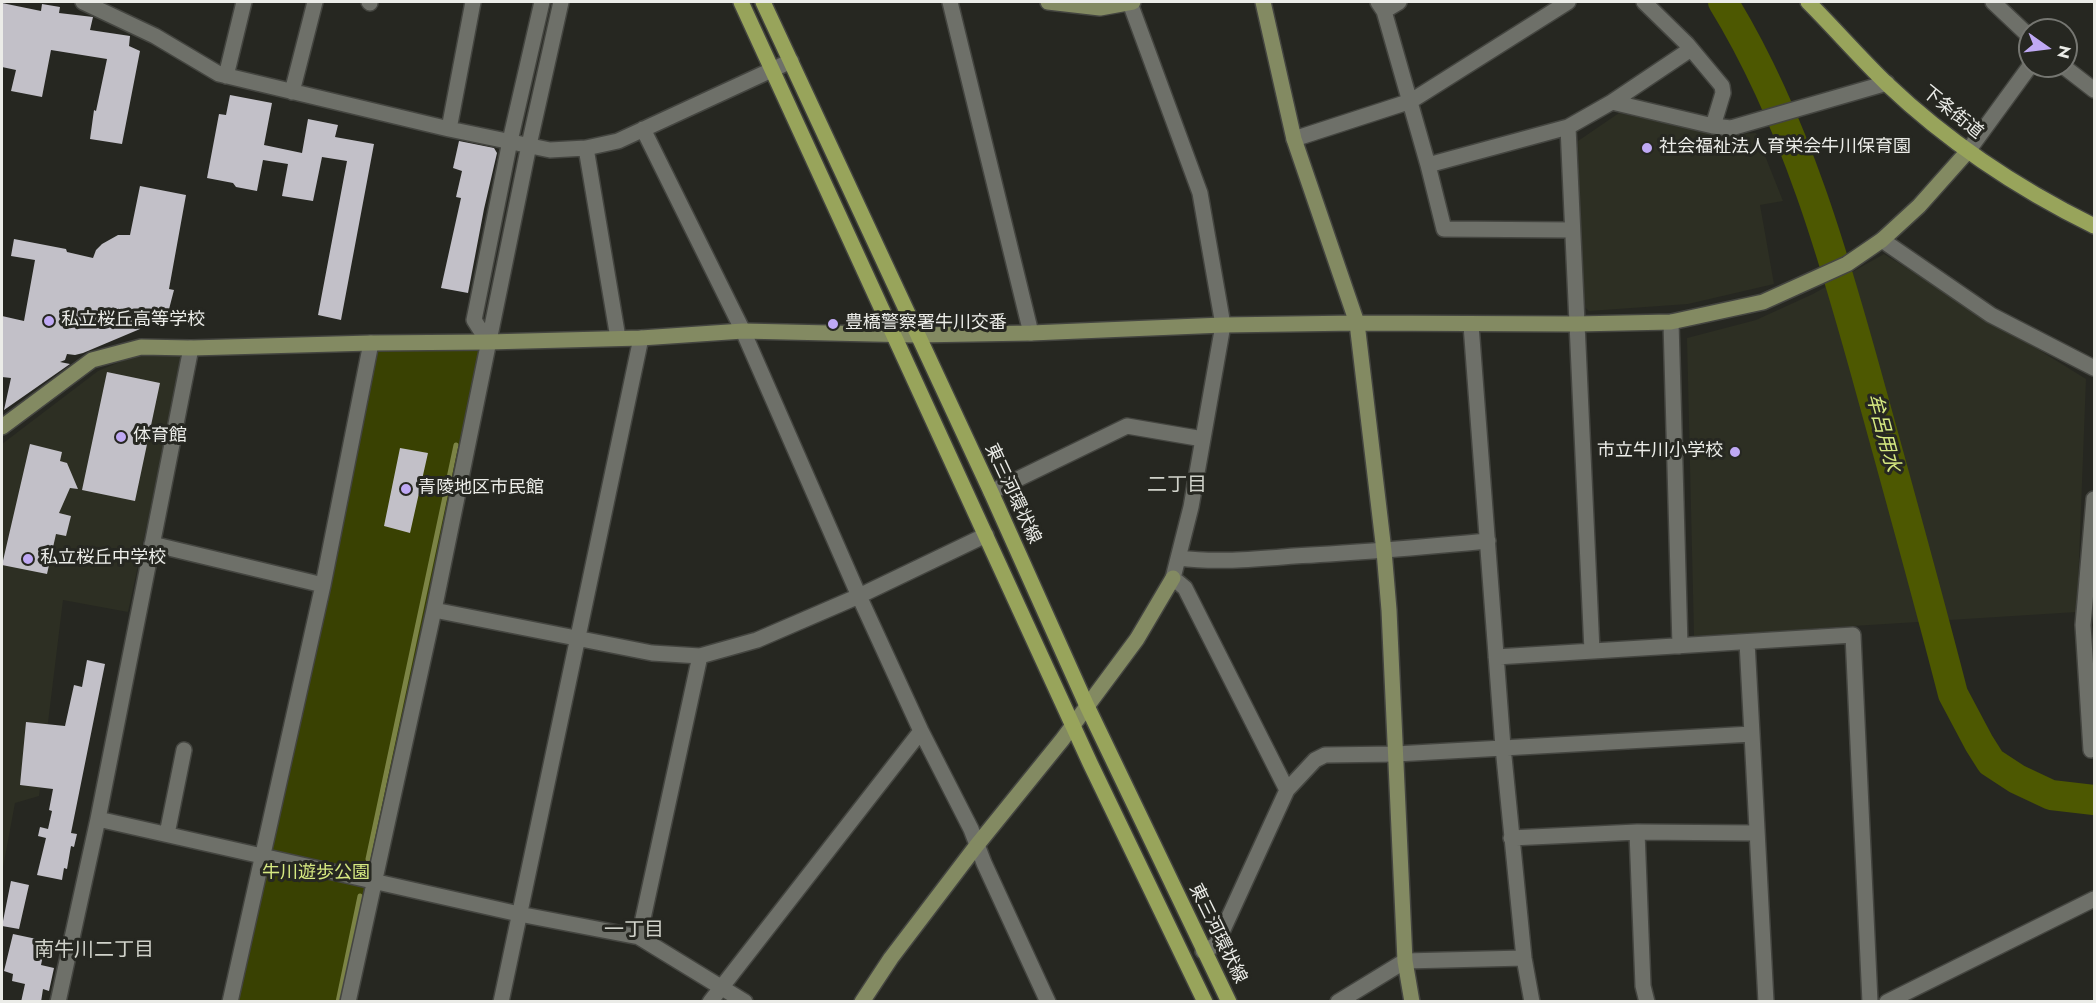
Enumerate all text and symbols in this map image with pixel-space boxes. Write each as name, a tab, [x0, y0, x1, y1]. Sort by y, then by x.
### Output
north arrow	[2018, 18, 2078, 78]
text: N	[2051, 43, 2077, 61]
street label: 下条街道	[1917, 82, 1987, 144]
place label: 社会福祉法人育栄会牛川保育園	[1659, 137, 1911, 159]
marker: 社会福祉法人育栄会牛川保育園	[1640, 141, 1654, 155]
place label: 私立桜丘高等学校	[61, 310, 205, 332]
place label: 豊橋警察署牛川交番	[845, 313, 1007, 335]
marker: 私立桜丘高等学校	[42, 314, 56, 328]
marker: 豊橋警察署牛川交番	[826, 317, 840, 331]
water label: 牟呂用水	[1860, 391, 1904, 475]
place label: 体育館	[133, 426, 187, 448]
marker: 体育館	[114, 430, 128, 444]
street label: 東三河環状線	[979, 440, 1045, 548]
place label: 市立牛川小学校	[1597, 441, 1723, 463]
marker: 市立牛川小学校	[1728, 445, 1742, 459]
district label: 二丁目	[1147, 474, 1207, 498]
place label: 青陵地区市民館	[418, 478, 544, 500]
marker: 青陵地区市民館	[399, 482, 413, 496]
place label: 私立桜丘中学校	[40, 548, 166, 570]
marker: 私立桜丘中学校	[21, 552, 35, 566]
park label: 牛川遊歩公園	[262, 863, 370, 885]
street label: 東三河環状線	[1184, 881, 1250, 987]
district label: 一丁目	[604, 919, 664, 943]
district label: 南牛川二丁目	[34, 939, 154, 963]

